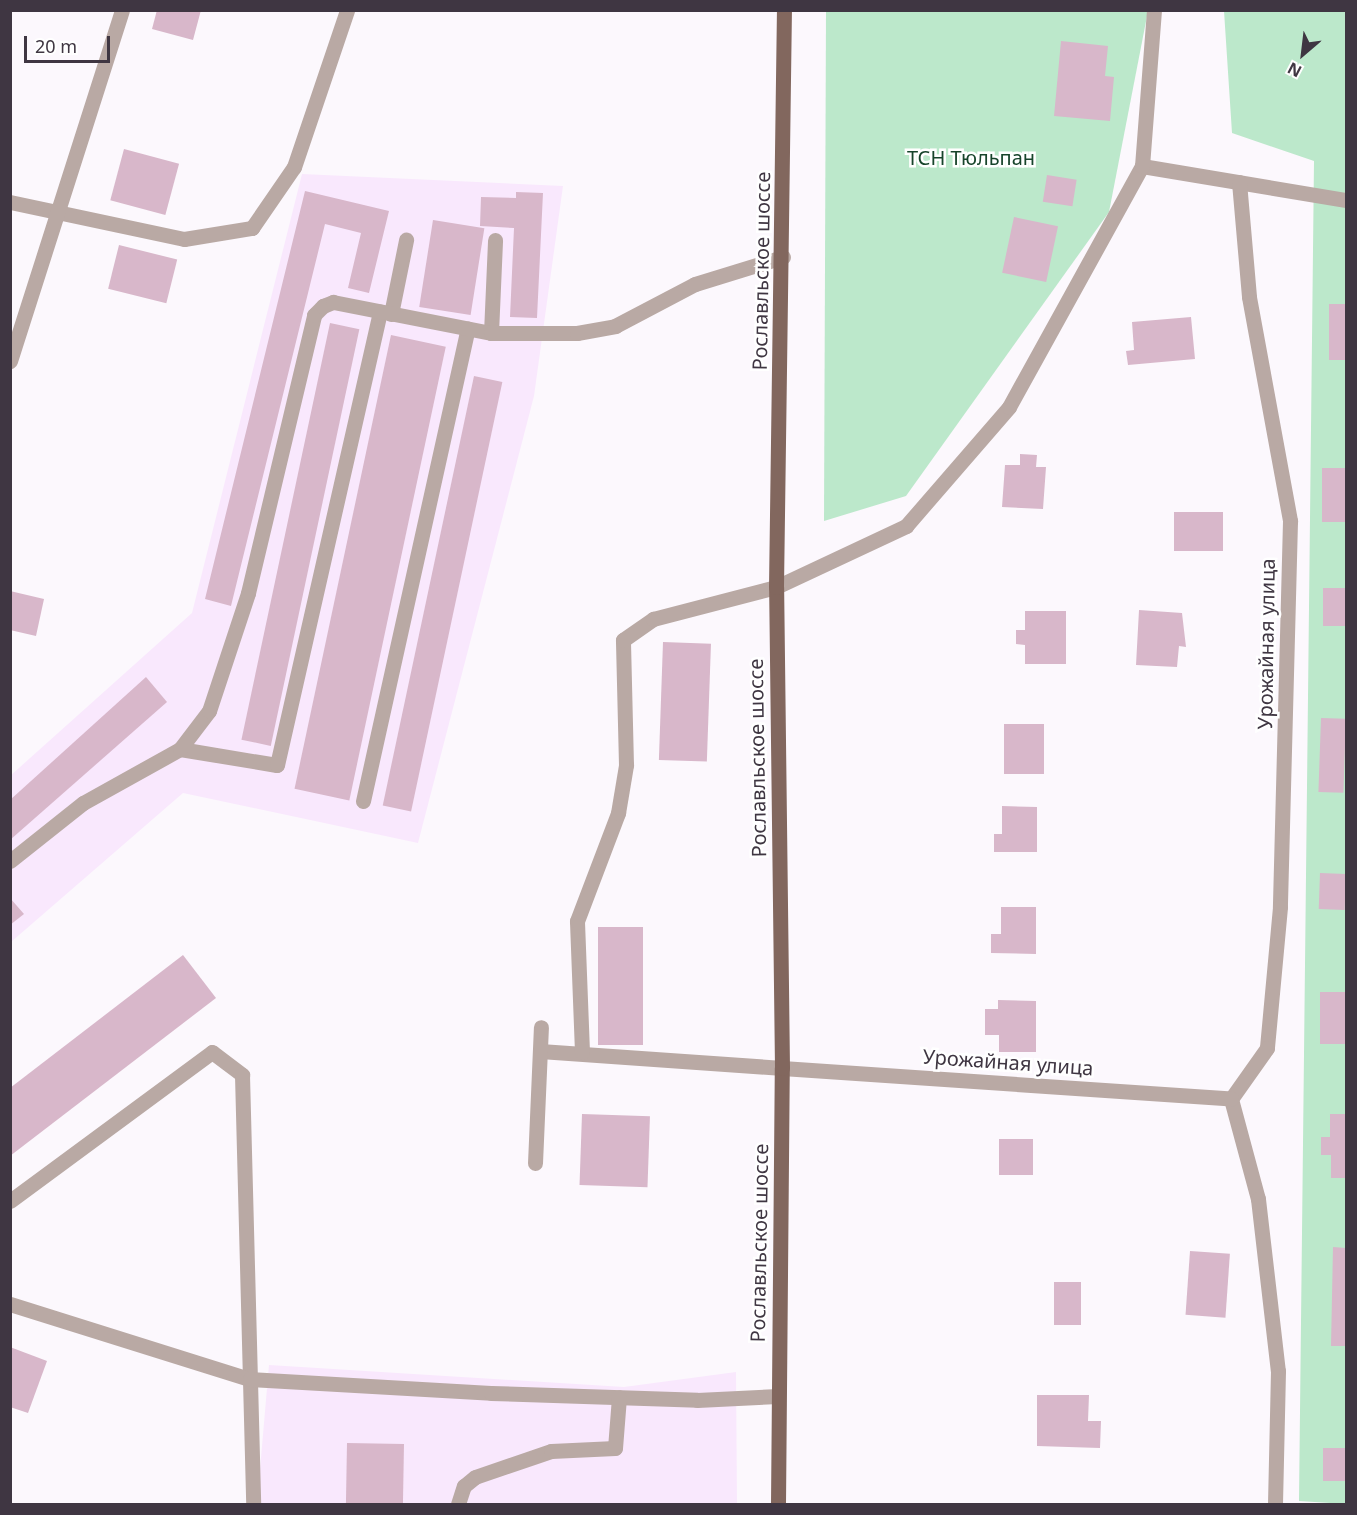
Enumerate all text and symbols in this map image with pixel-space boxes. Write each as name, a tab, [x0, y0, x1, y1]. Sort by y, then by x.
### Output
scale bar	[27, 24, 112, 62]
north arrow	[1273, 24, 1333, 84]
text: 20 m	[35, 34, 77, 58]
text: N	[1284, 57, 1305, 83]
park label: ТСН Тюльпан	[907, 145, 1035, 169]
street label: Рославльское шоссе	[747, 171, 775, 371]
street label: Урожайная улица	[1253, 558, 1279, 730]
street label: Рославльское шоссе	[743, 658, 771, 858]
street label: Урожайная улица	[922, 1044, 1094, 1080]
street label: Рославльское шоссе	[745, 1143, 773, 1343]

